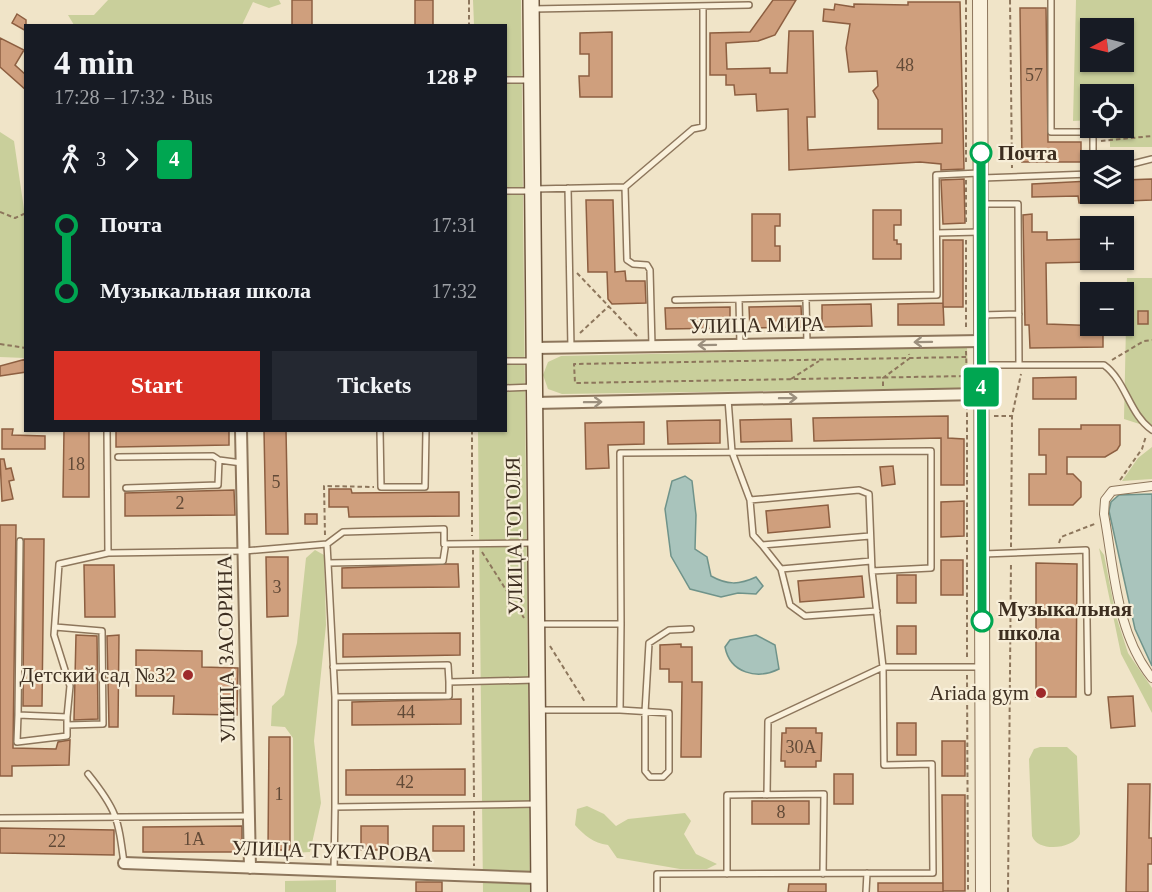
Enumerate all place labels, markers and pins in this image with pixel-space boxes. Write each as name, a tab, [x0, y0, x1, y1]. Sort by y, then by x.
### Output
place label: Почта	[998, 141, 1058, 165]
marker: Почта	[970, 142, 992, 164]
place label: Музыкальная школа	[998, 597, 1132, 645]
marker: Музыкальная школа	[971, 610, 993, 632]
place label: Детский сад №32	[20, 663, 176, 687]
marker: Детский сад №32	[181, 668, 195, 682]
place label: Ariada gym	[929, 681, 1029, 705]
marker: Ariada gym	[1034, 686, 1048, 700]

